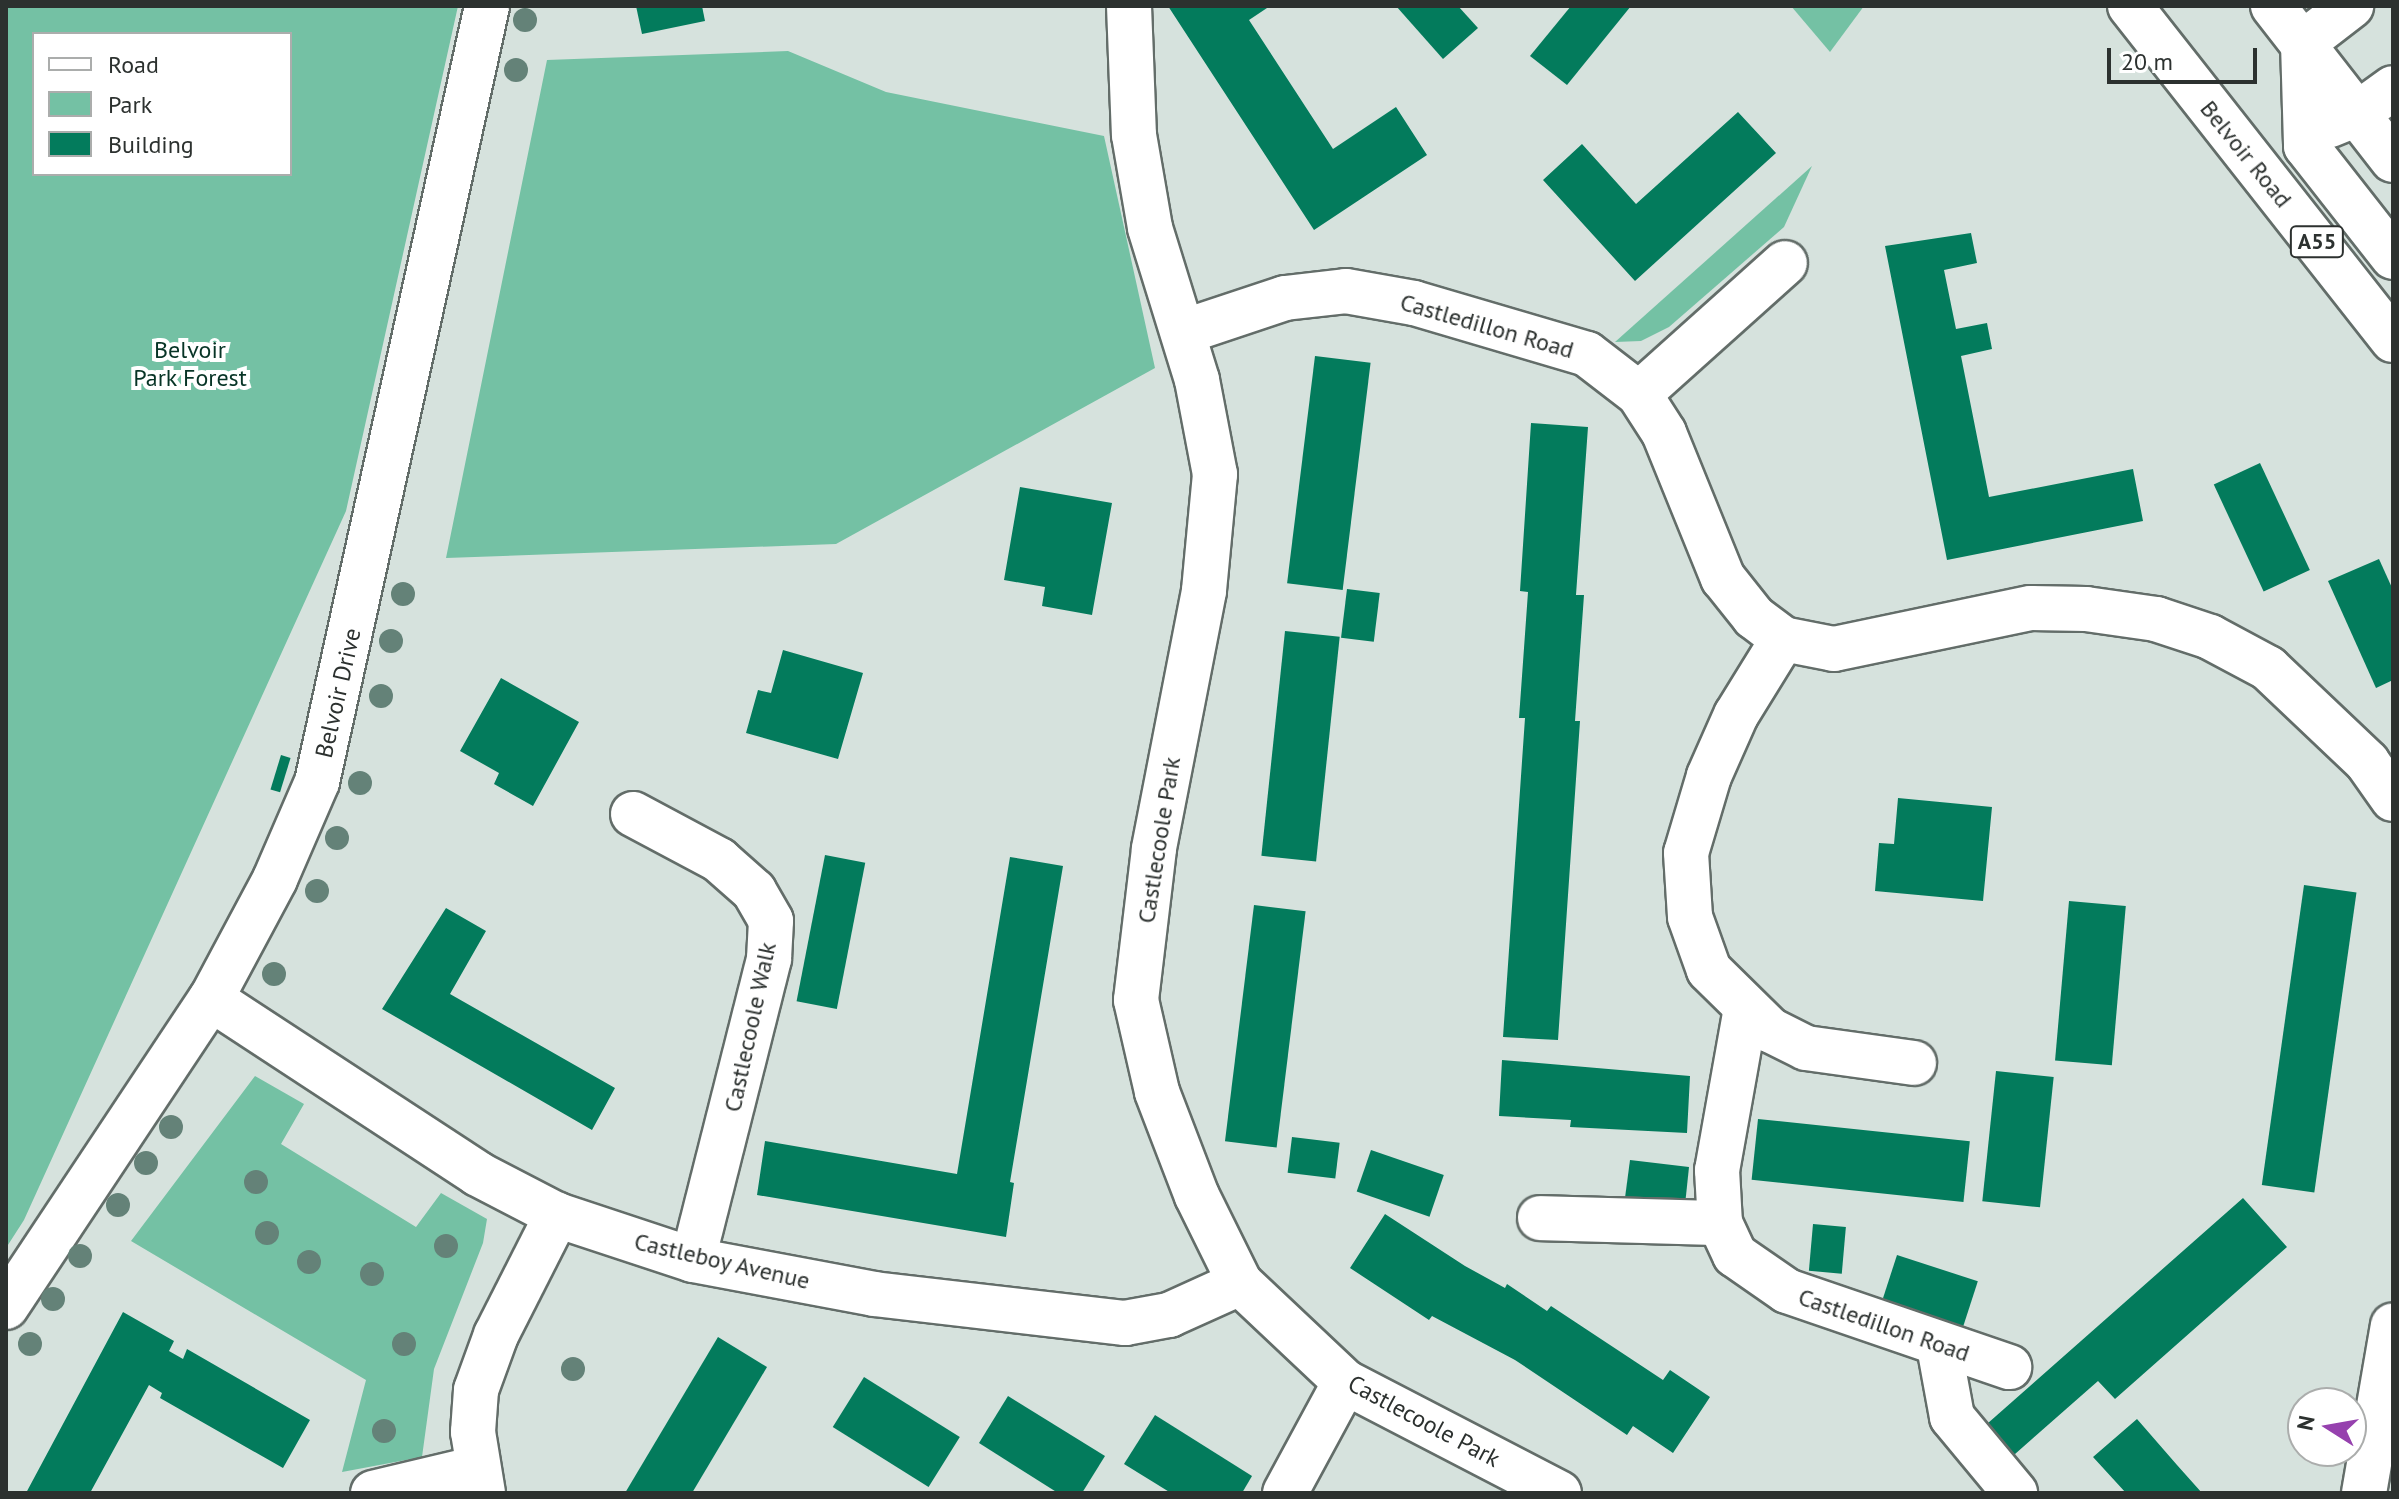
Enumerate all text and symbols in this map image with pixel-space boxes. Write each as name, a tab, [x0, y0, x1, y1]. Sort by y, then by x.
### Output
legend	[32, 32, 292, 176]
scale bar	[2111, 32, 2261, 82]
text: 20 m	[2121, 46, 2173, 77]
text: Road	[108, 49, 159, 80]
text: Park	[108, 89, 152, 120]
street label: Belvoir Road	[2194, 95, 2298, 213]
text: Building	[108, 129, 194, 160]
road number: A55	[2289, 224, 2345, 260]
street label: Castledillon Road	[1397, 287, 1577, 365]
park label: Belvoir Park Forest	[133, 336, 247, 392]
street label: Belvoir Drive	[309, 625, 367, 761]
street label: Castlecoole Park	[1132, 755, 1186, 925]
street label: Castlecoole Walk	[718, 939, 782, 1115]
street label: Castleboy Avenue	[631, 1227, 813, 1295]
street label: Castledillon Road	[1795, 1282, 1973, 1368]
street label: Castlecoole Park	[1343, 1369, 1505, 1473]
north arrow	[2287, 1387, 2367, 1467]
text: N	[2290, 1413, 2321, 1433]

